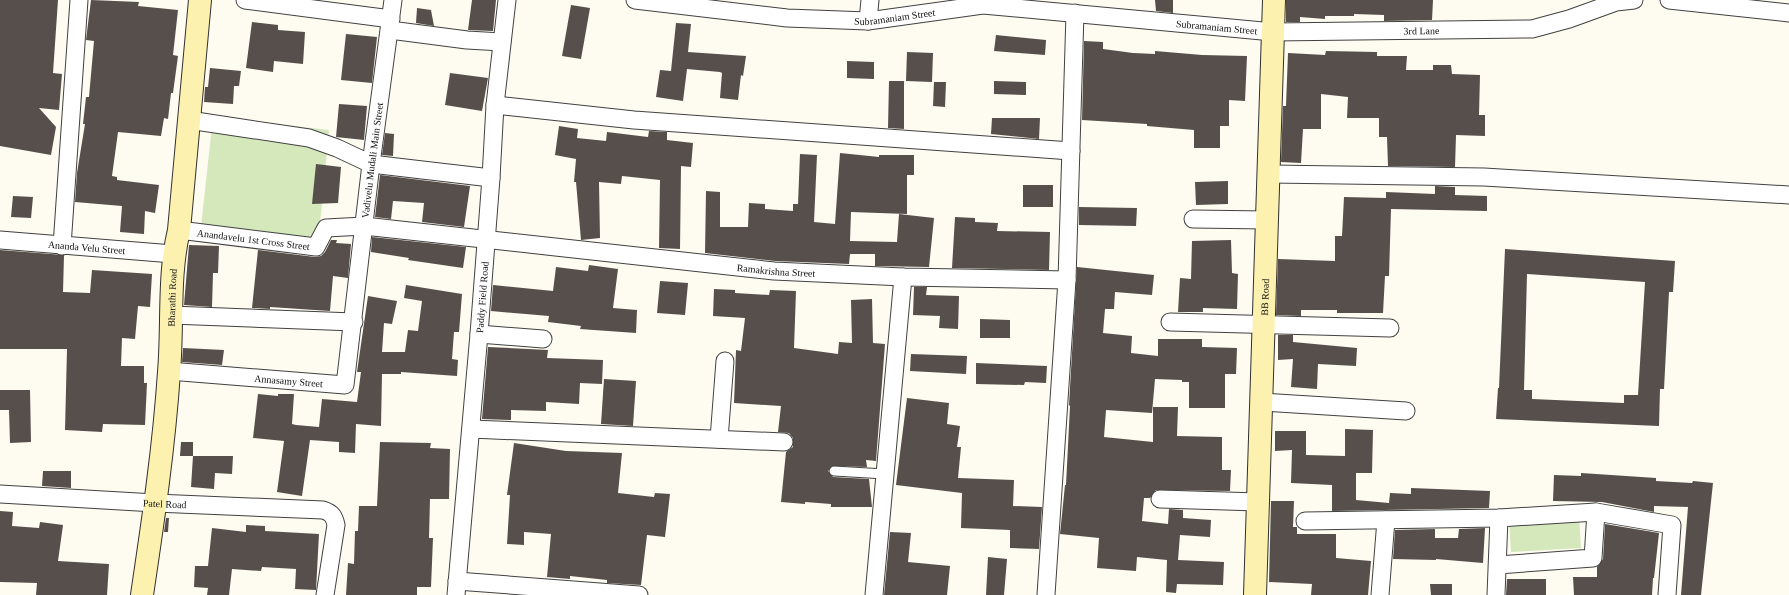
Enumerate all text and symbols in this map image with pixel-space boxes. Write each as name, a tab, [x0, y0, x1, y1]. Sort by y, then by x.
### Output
street label: Subramaniam Street	[854, 6, 936, 27]
street label: Subramaniam Street	[1176, 18, 1258, 36]
street label: 3rd Lane	[1404, 25, 1440, 36]
street label: Vadivelu Mudali Main Street	[359, 101, 385, 219]
street label: Anandavelu 1st Cross Street	[196, 227, 311, 252]
street label: Ananda Velu Street	[48, 238, 126, 256]
street label: Paddy Field Road	[474, 261, 490, 333]
street label: Ramakrishna Street	[736, 261, 816, 278]
street label: Bharathi Road	[165, 268, 178, 327]
street label: BB Road	[1258, 279, 1271, 316]
street label: Annasamy Street	[254, 372, 324, 389]
street label: Patel Road	[143, 497, 187, 510]

